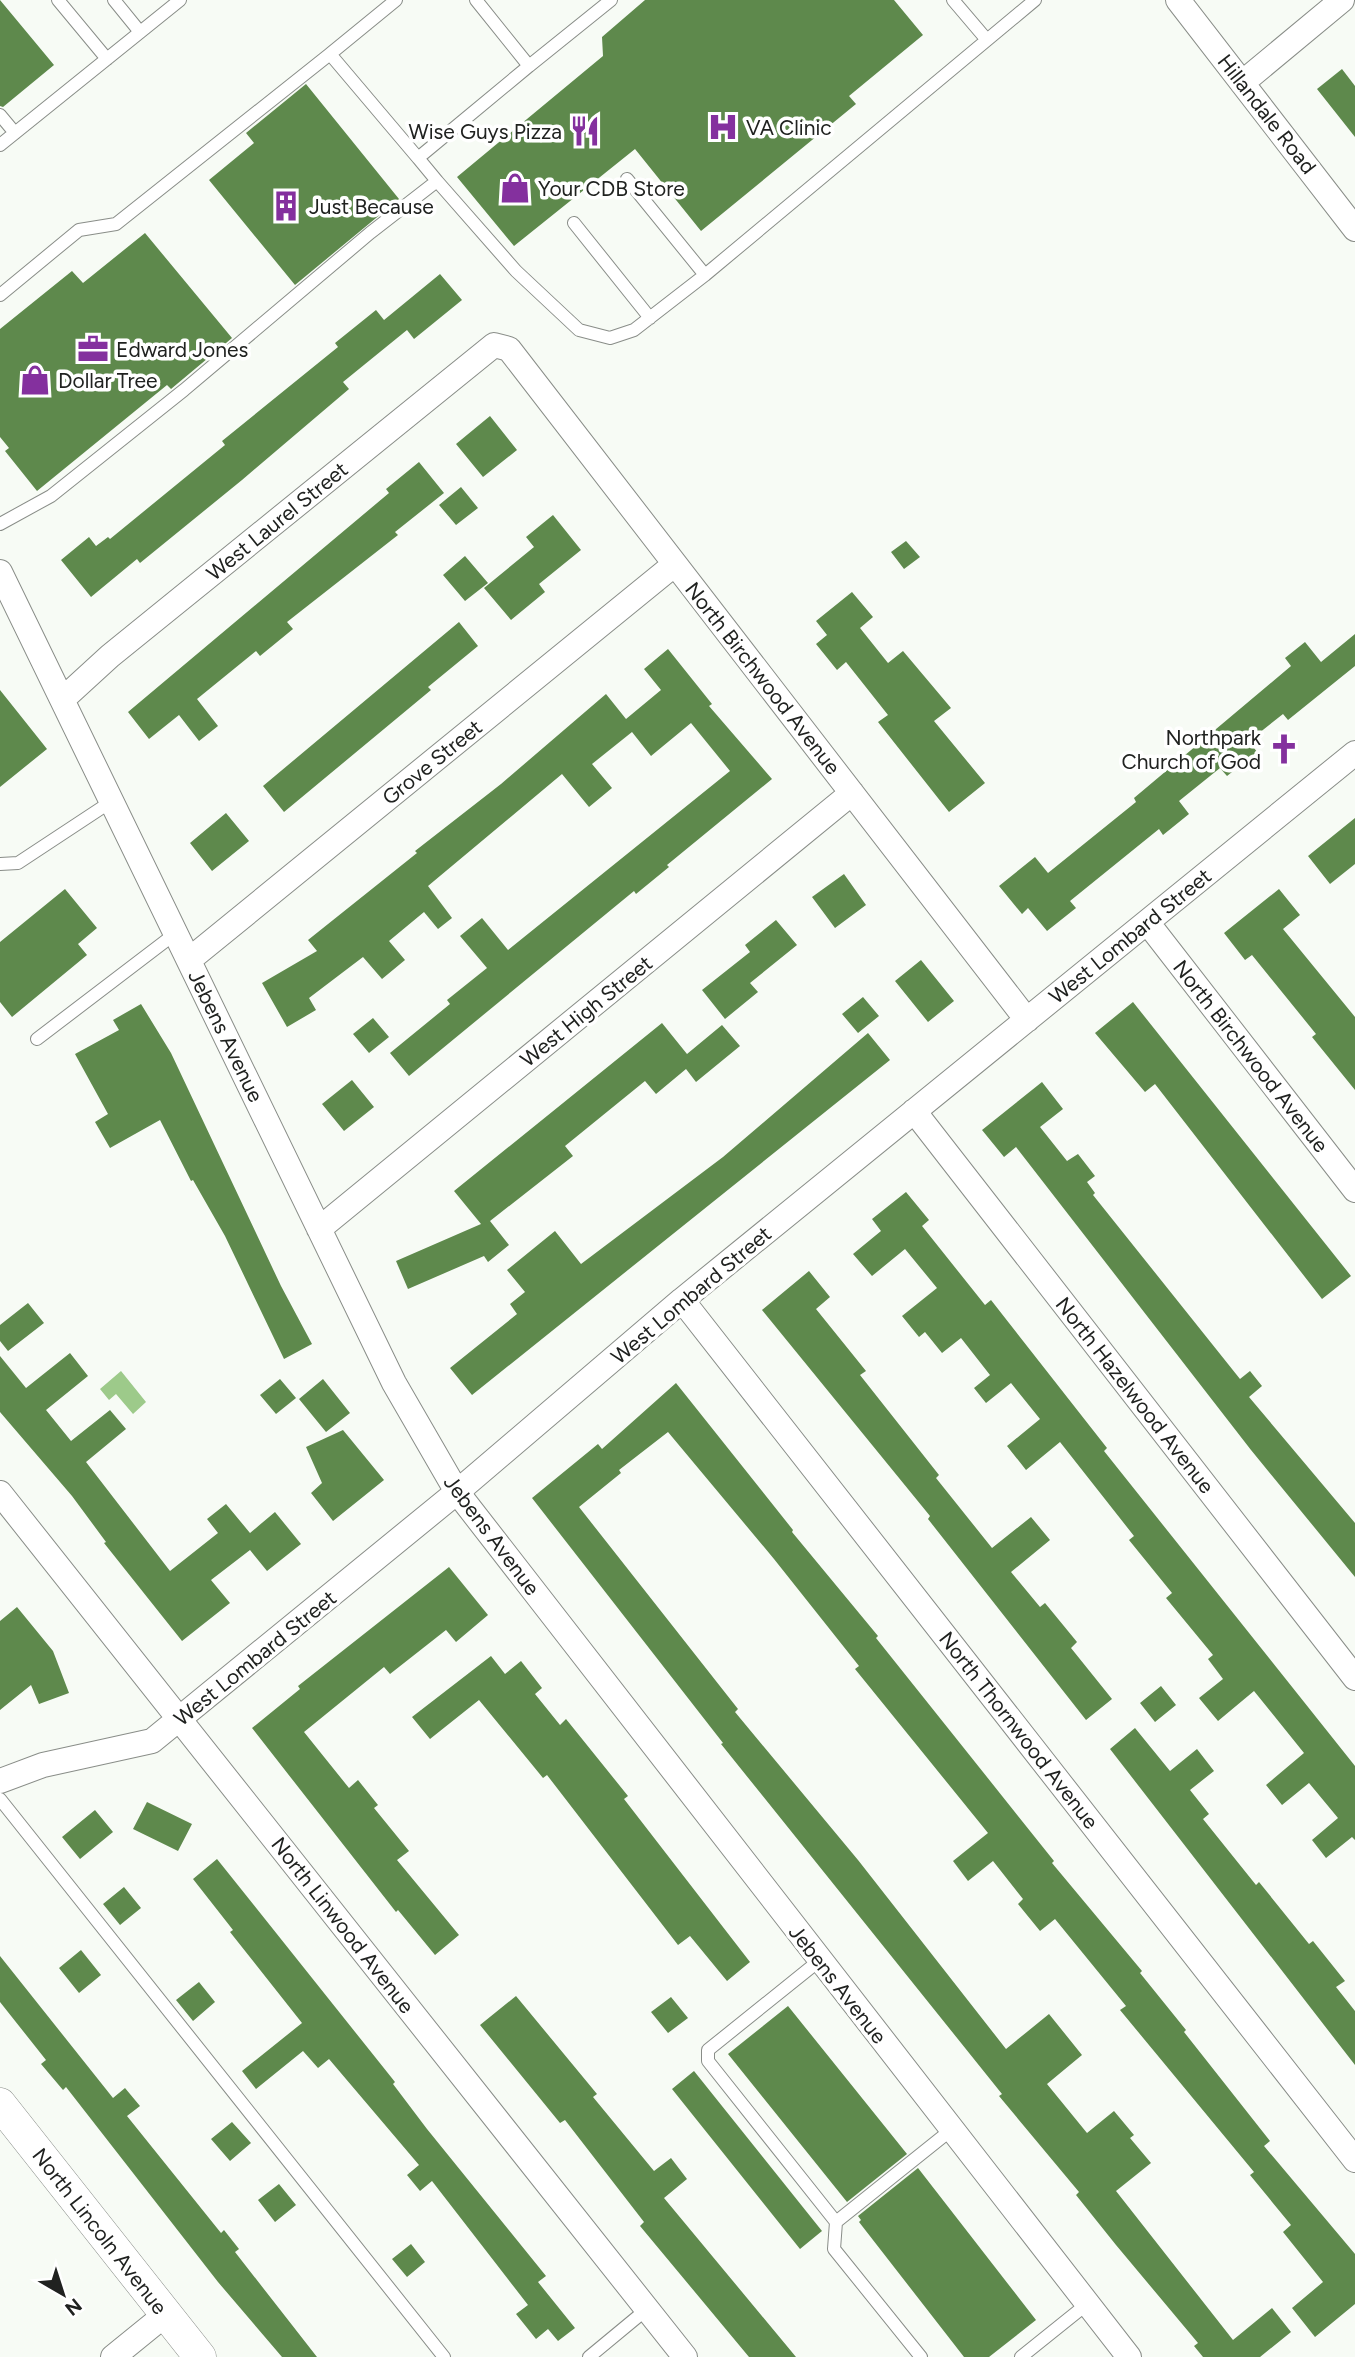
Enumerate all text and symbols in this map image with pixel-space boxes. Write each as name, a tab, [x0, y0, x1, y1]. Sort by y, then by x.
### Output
street label: Hillandale Road	[1213, 49, 1321, 179]
hospital icon: VA Clinic	[706, 110, 740, 144]
restaurant icon: Wise Guys Pizza	[568, 114, 602, 148]
place label: VA Clinic	[746, 115, 832, 140]
place label: Wise Guys Pizza	[408, 119, 562, 144]
shop icon: Your CDB Store	[498, 171, 532, 205]
place label: Your CDB Store	[538, 176, 685, 201]
building icon: Just Because	[269, 189, 303, 223]
place label: Just Because	[309, 194, 434, 219]
office icon: Edward Jones	[76, 332, 110, 366]
place label: Edward Jones	[116, 337, 248, 362]
shop icon: Dollar Tree	[18, 363, 52, 397]
place label: Dollar Tree	[58, 368, 158, 393]
street label: West Laurel Street	[201, 456, 353, 586]
street label: North Birchwood Avenue	[680, 577, 846, 779]
street label: Grove Street	[377, 714, 487, 810]
place label: Northpark Church of God	[1121, 725, 1262, 774]
church icon: Northpark Church of God	[1267, 732, 1301, 766]
street label: West Lombard Street	[1044, 863, 1216, 1009]
street label: West High Street	[515, 950, 657, 1072]
street label: North Birchwood Avenue	[1168, 955, 1334, 1157]
street label: Jebens Avenue	[183, 966, 269, 1106]
street label: West Lombard Street	[606, 1221, 776, 1369]
street label: North Hazelwood Avenue	[1051, 1292, 1219, 1498]
street label: Jebens Avenue	[439, 1470, 545, 1600]
street label: West Lombard Street	[169, 1585, 341, 1731]
street label: North Thornwood Avenue	[934, 1626, 1104, 1834]
street label: North Linwood Avenue	[266, 1832, 420, 2018]
street label: Jebens Avenue	[784, 1920, 892, 2048]
street label: North Lincoln Avenue	[27, 2143, 173, 2319]
north arrow	[28, 2259, 98, 2329]

